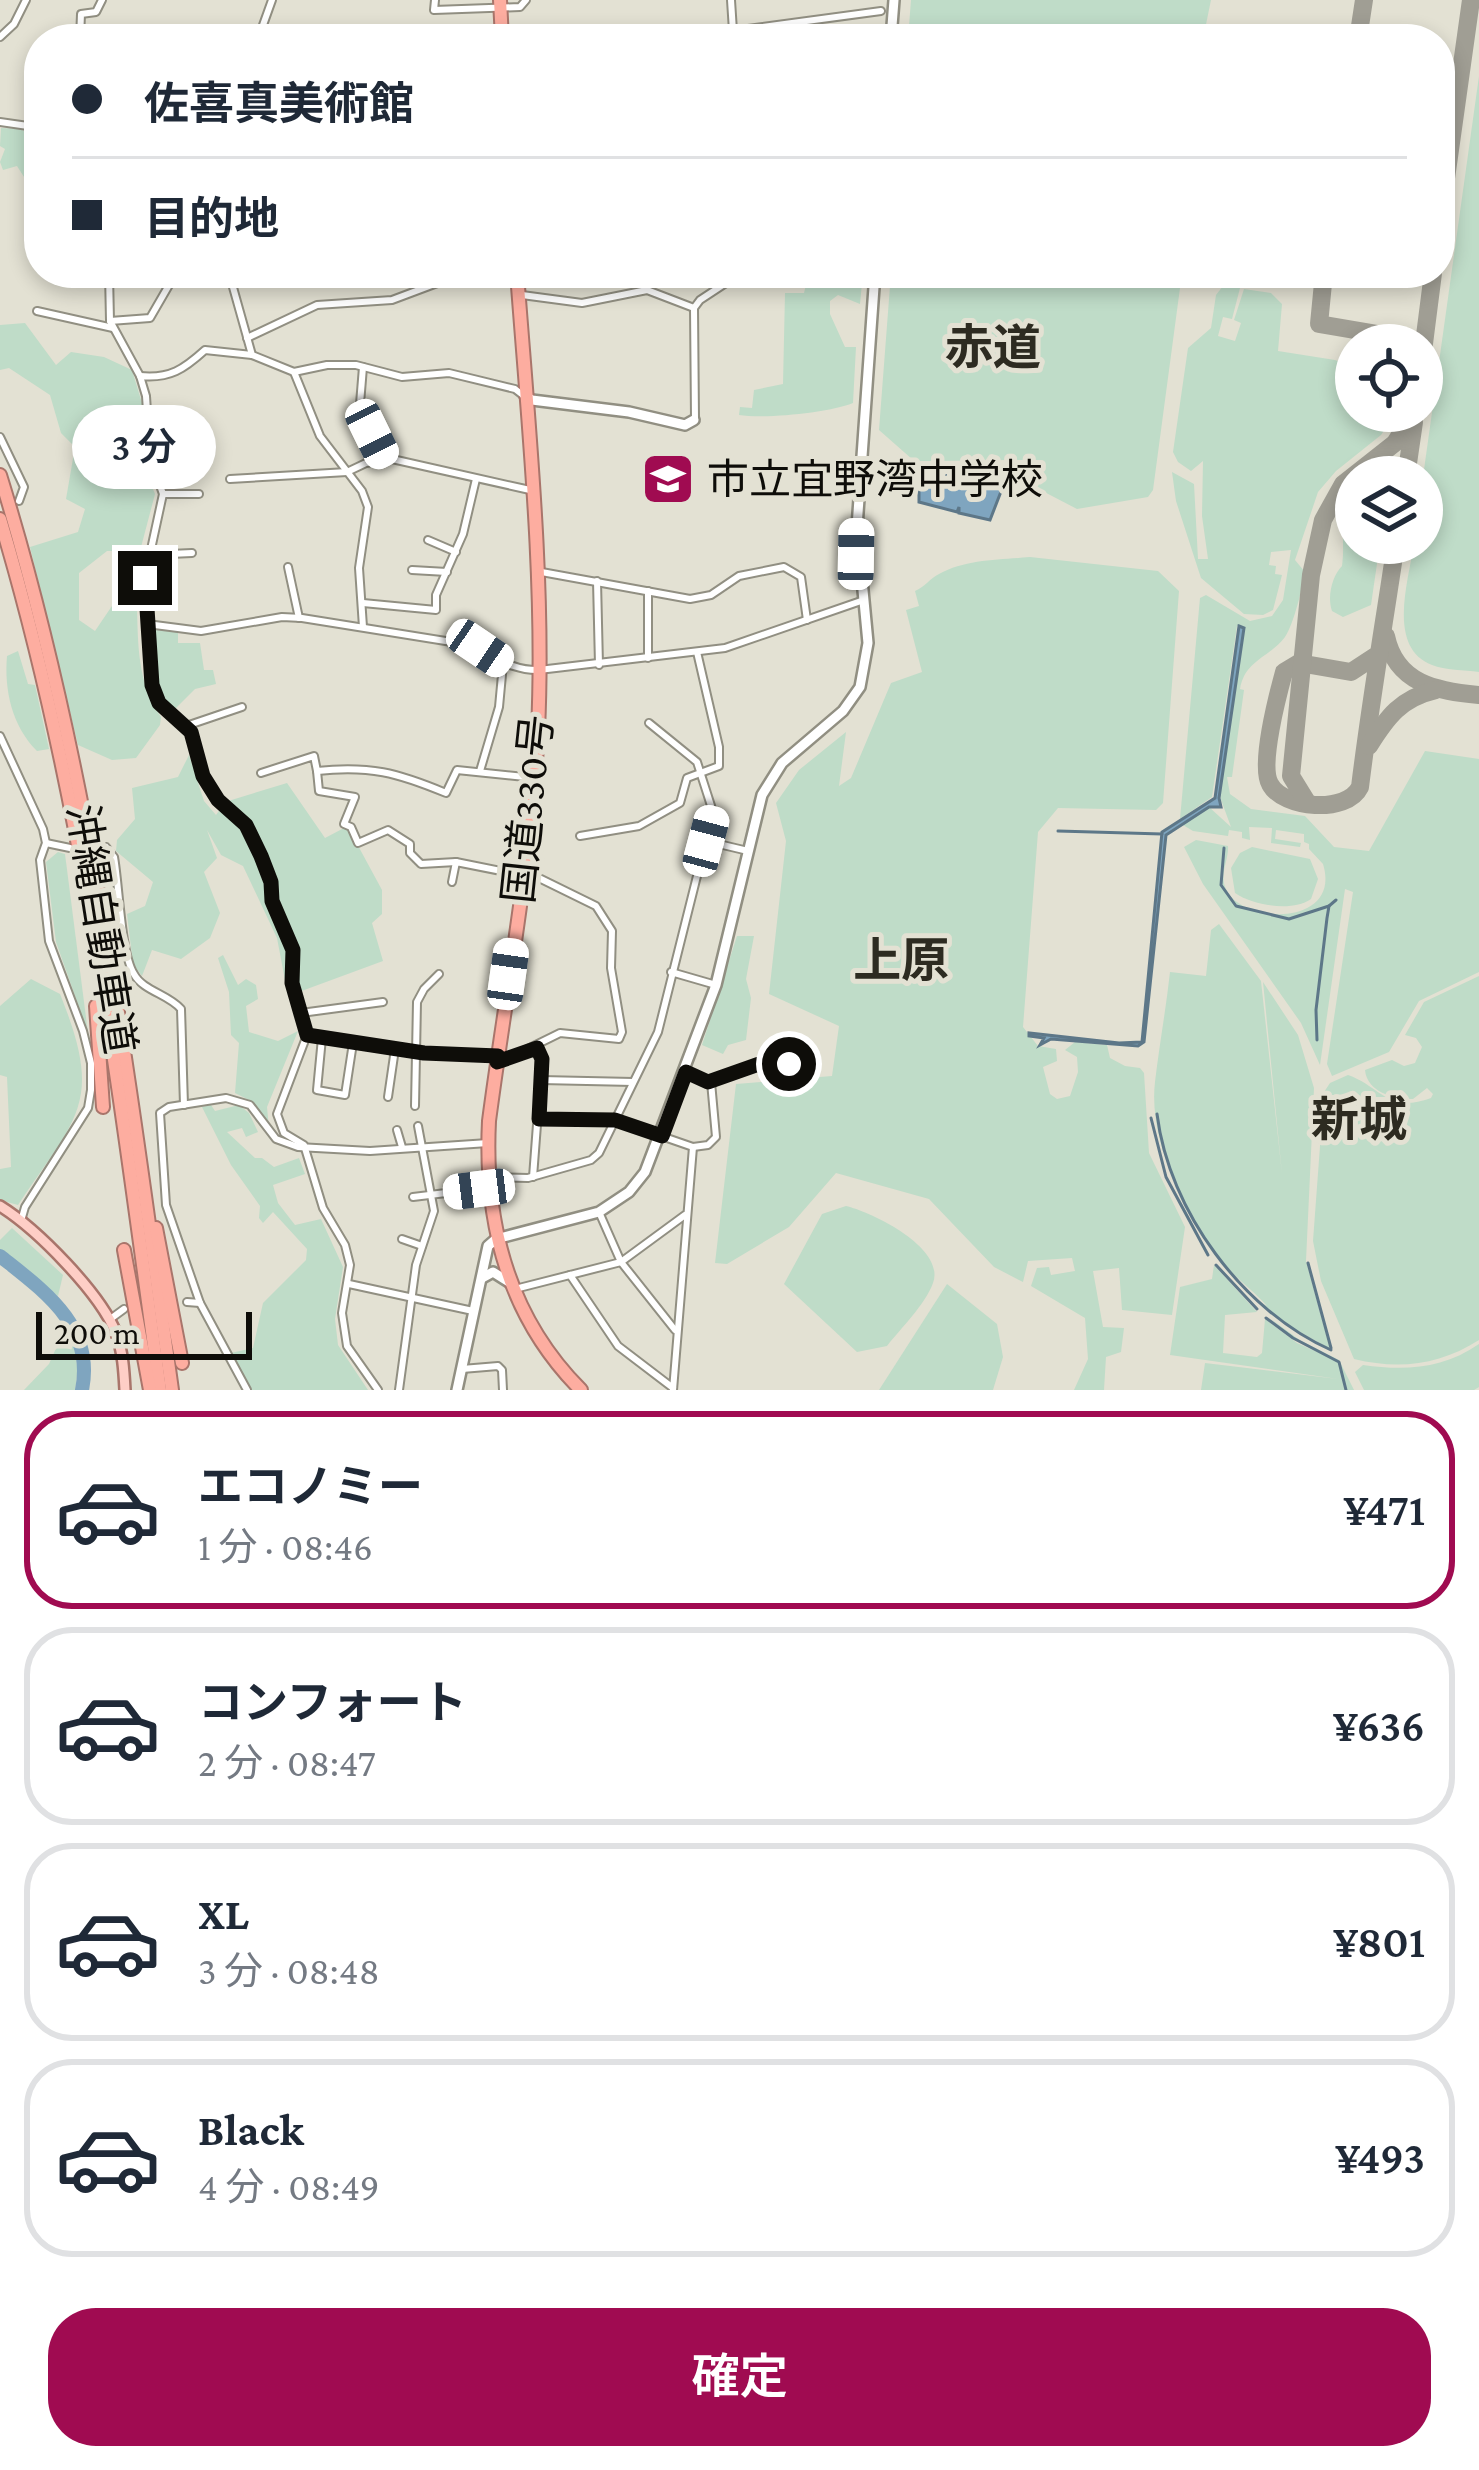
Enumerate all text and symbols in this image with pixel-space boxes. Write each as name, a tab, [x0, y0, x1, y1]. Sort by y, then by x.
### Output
text: 佐喜真美術館	[144, 79, 414, 129]
text: 目的地	[144, 194, 279, 244]
district label: 赤道	[945, 321, 1041, 374]
map controls	[1335, 324, 1443, 564]
button: locate	[1335, 324, 1443, 432]
car	[340, 394, 404, 474]
callout: 3 分	[73, 404, 217, 488]
text: 3 分	[111, 425, 177, 468]
school or university icon: 市立宜野湾中学校	[640, 451, 696, 507]
place label: 市立宜野湾中学校	[707, 456, 1043, 503]
button: layers	[1335, 456, 1443, 564]
car	[837, 518, 875, 590]
route end	[118, 551, 172, 605]
car	[440, 613, 520, 683]
street label: 国道330号	[494, 712, 561, 906]
street label: 沖縄自動車道	[59, 801, 144, 1057]
car	[679, 802, 733, 880]
district label: 上原	[853, 934, 949, 987]
car	[485, 936, 531, 1012]
route start	[762, 1037, 816, 1091]
district label: 新城	[1311, 1093, 1407, 1146]
car	[441, 1167, 517, 1211]
scale bar	[36, 1306, 252, 1359]
text: 200 m	[54, 1314, 140, 1351]
icon: car	[54, 1456, 162, 1564]
text: エコノミー	[198, 1462, 423, 1512]
text: ¥471	[1344, 1485, 1425, 1535]
text: 1 分 · 08:46	[198, 1525, 373, 1568]
icon: car	[54, 1672, 162, 1780]
text: コンフォート	[198, 1678, 467, 1728]
text: ¥636	[1333, 1701, 1425, 1751]
text: 2 分 · 08:47	[198, 1741, 376, 1784]
icon: car	[54, 1888, 162, 1996]
text: XL	[198, 1889, 249, 1939]
text: ¥801	[1333, 1917, 1425, 1967]
text: 3 分 · 08:48	[198, 1949, 380, 1992]
icon: car	[54, 2104, 162, 2212]
text: Black	[198, 2105, 304, 2155]
text: ¥493	[1335, 2133, 1425, 2183]
text: 4 分 · 08:49	[198, 2165, 380, 2208]
button: 確定	[48, 2308, 1431, 2446]

